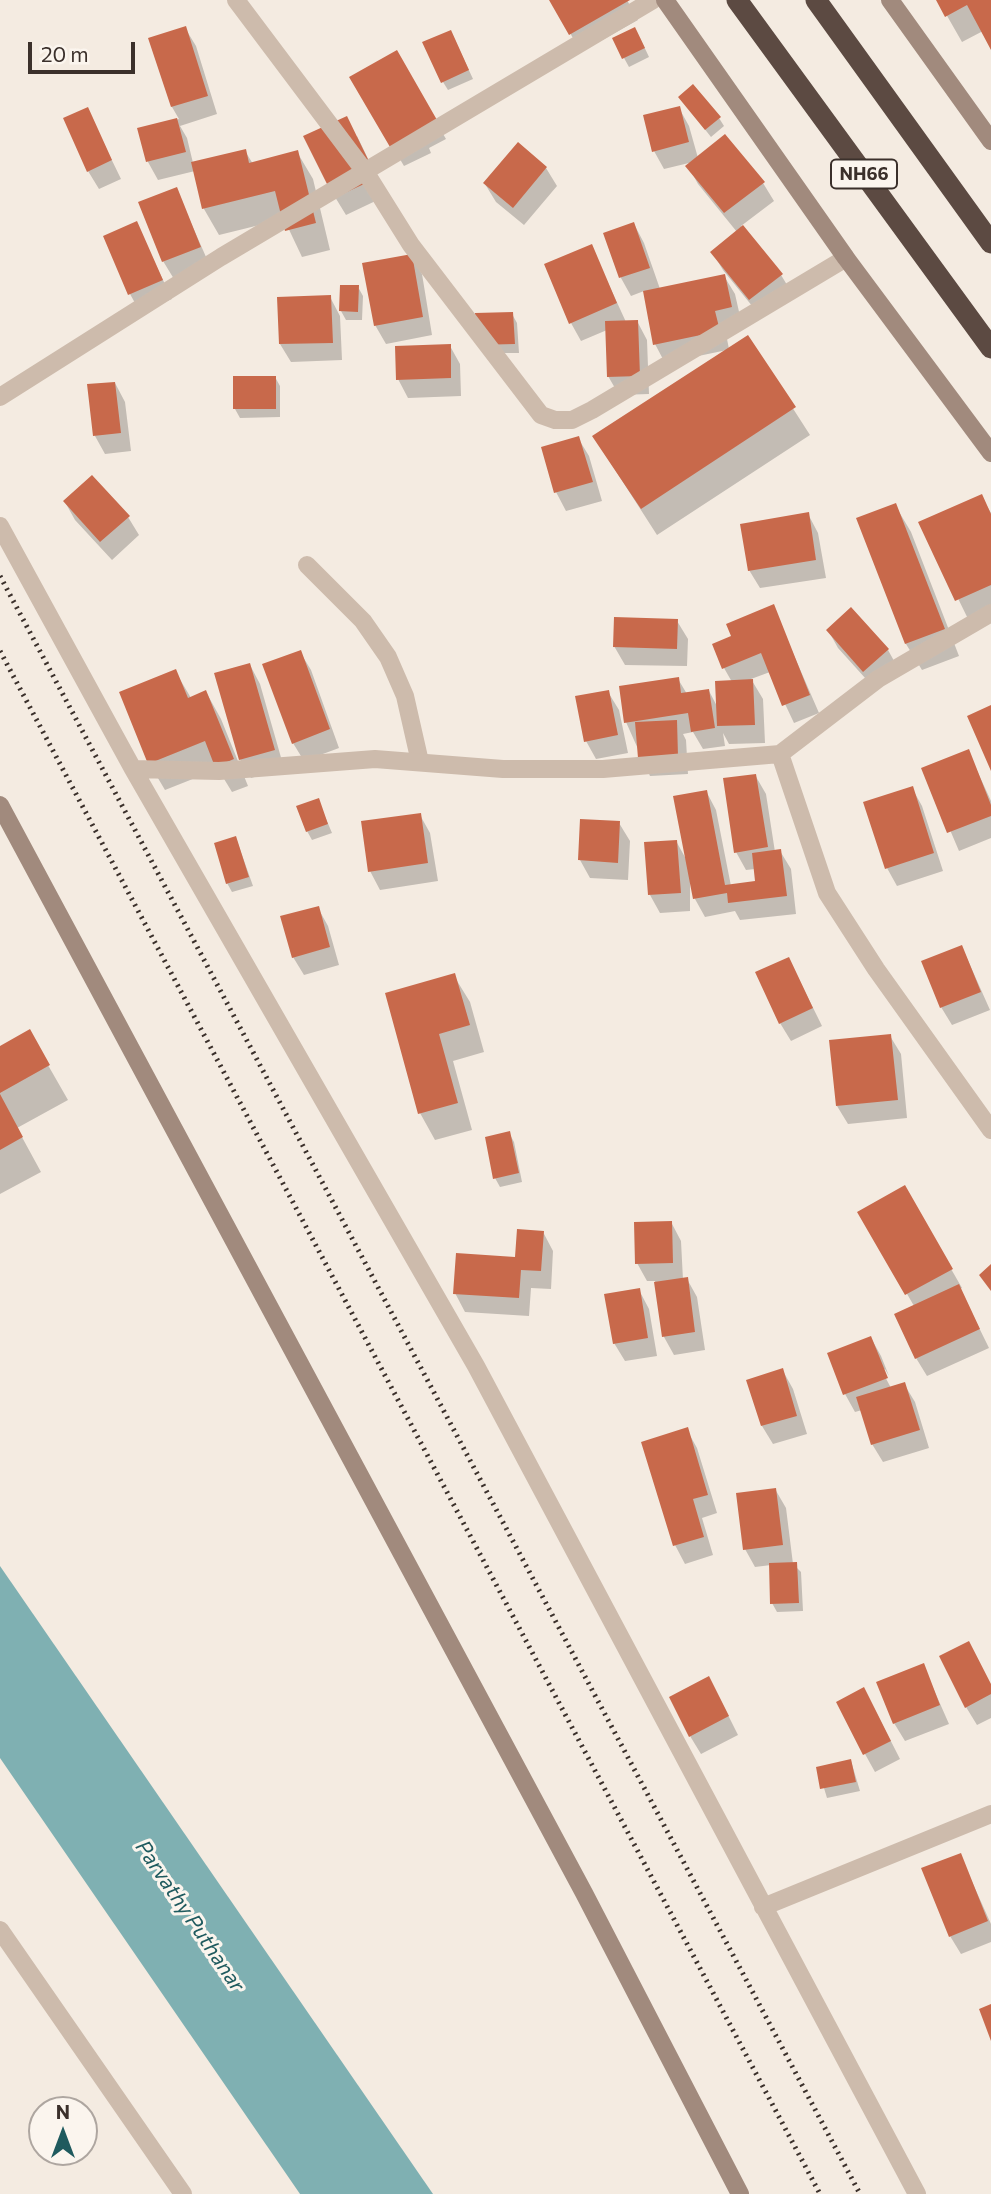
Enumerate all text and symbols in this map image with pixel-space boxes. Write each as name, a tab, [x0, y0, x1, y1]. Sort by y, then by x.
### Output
scale bar	[32, 28, 138, 72]
text: 20 m	[41, 41, 89, 66]
road number: NH66	[831, 160, 897, 188]
water label: Parvathy Puthanar	[130, 1836, 250, 1996]
north arrow	[28, 2096, 98, 2166]
text: N	[56, 2100, 70, 2123]

